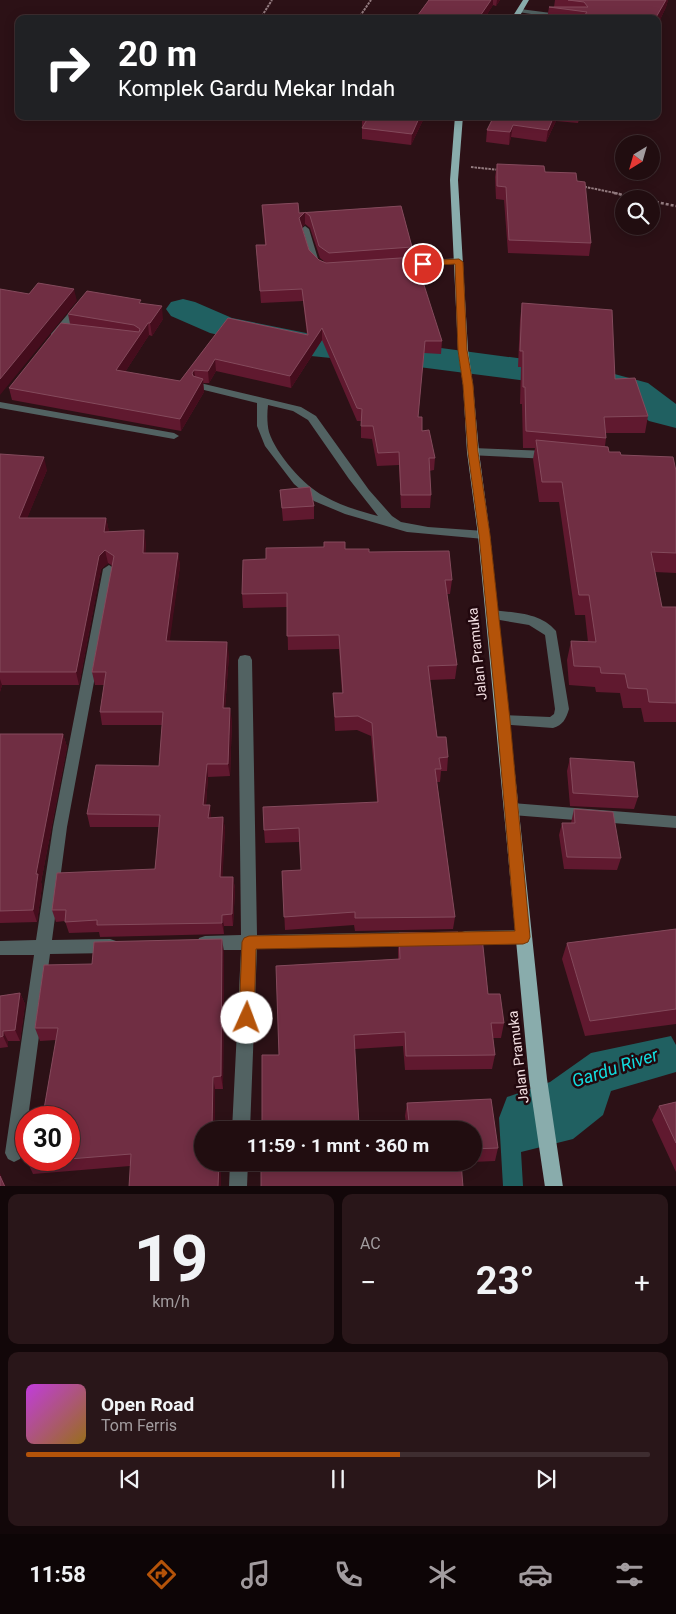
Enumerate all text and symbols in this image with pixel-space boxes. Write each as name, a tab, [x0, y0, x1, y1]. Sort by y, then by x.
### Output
text: 20 m	[118, 34, 197, 75]
icon: right	[35, 35, 100, 100]
text: Komplek Gardu Mekar Indah	[118, 76, 395, 101]
north arrow	[615, 135, 660, 180]
map controls	[615, 135, 660, 235]
button: search	[615, 190, 660, 235]
pin	[402, 243, 444, 285]
icon: arrive	[409, 250, 437, 278]
street label: Jalan Pramuka	[464, 607, 490, 701]
position arrow	[220, 991, 272, 1043]
street label: Jalan Pramuka	[504, 1010, 532, 1104]
water label: Gardu River	[569, 1043, 662, 1091]
speed limit sign: 30	[15, 1106, 80, 1171]
text: 11:59 · 1 mnt · 360 m	[247, 1134, 429, 1157]
text: 19	[134, 1221, 208, 1297]
text: AC	[360, 1234, 381, 1253]
text: 23°	[476, 1259, 534, 1303]
text: −	[360, 1266, 376, 1299]
text: +	[634, 1266, 650, 1299]
text: km/h	[152, 1292, 190, 1311]
text: Open Road	[101, 1393, 194, 1416]
text: Tom Ferris	[101, 1416, 177, 1435]
icon: previous	[116, 1465, 144, 1493]
icon: pause	[324, 1465, 352, 1493]
icon: next	[532, 1465, 560, 1493]
icon: directions	[144, 1557, 179, 1592]
icon: music	[238, 1557, 273, 1592]
icon: phone	[331, 1557, 366, 1592]
icon: climate	[425, 1557, 460, 1592]
icon: car	[518, 1557, 553, 1592]
icon: filters	[612, 1557, 647, 1592]
text: 11:58	[29, 1562, 86, 1587]

